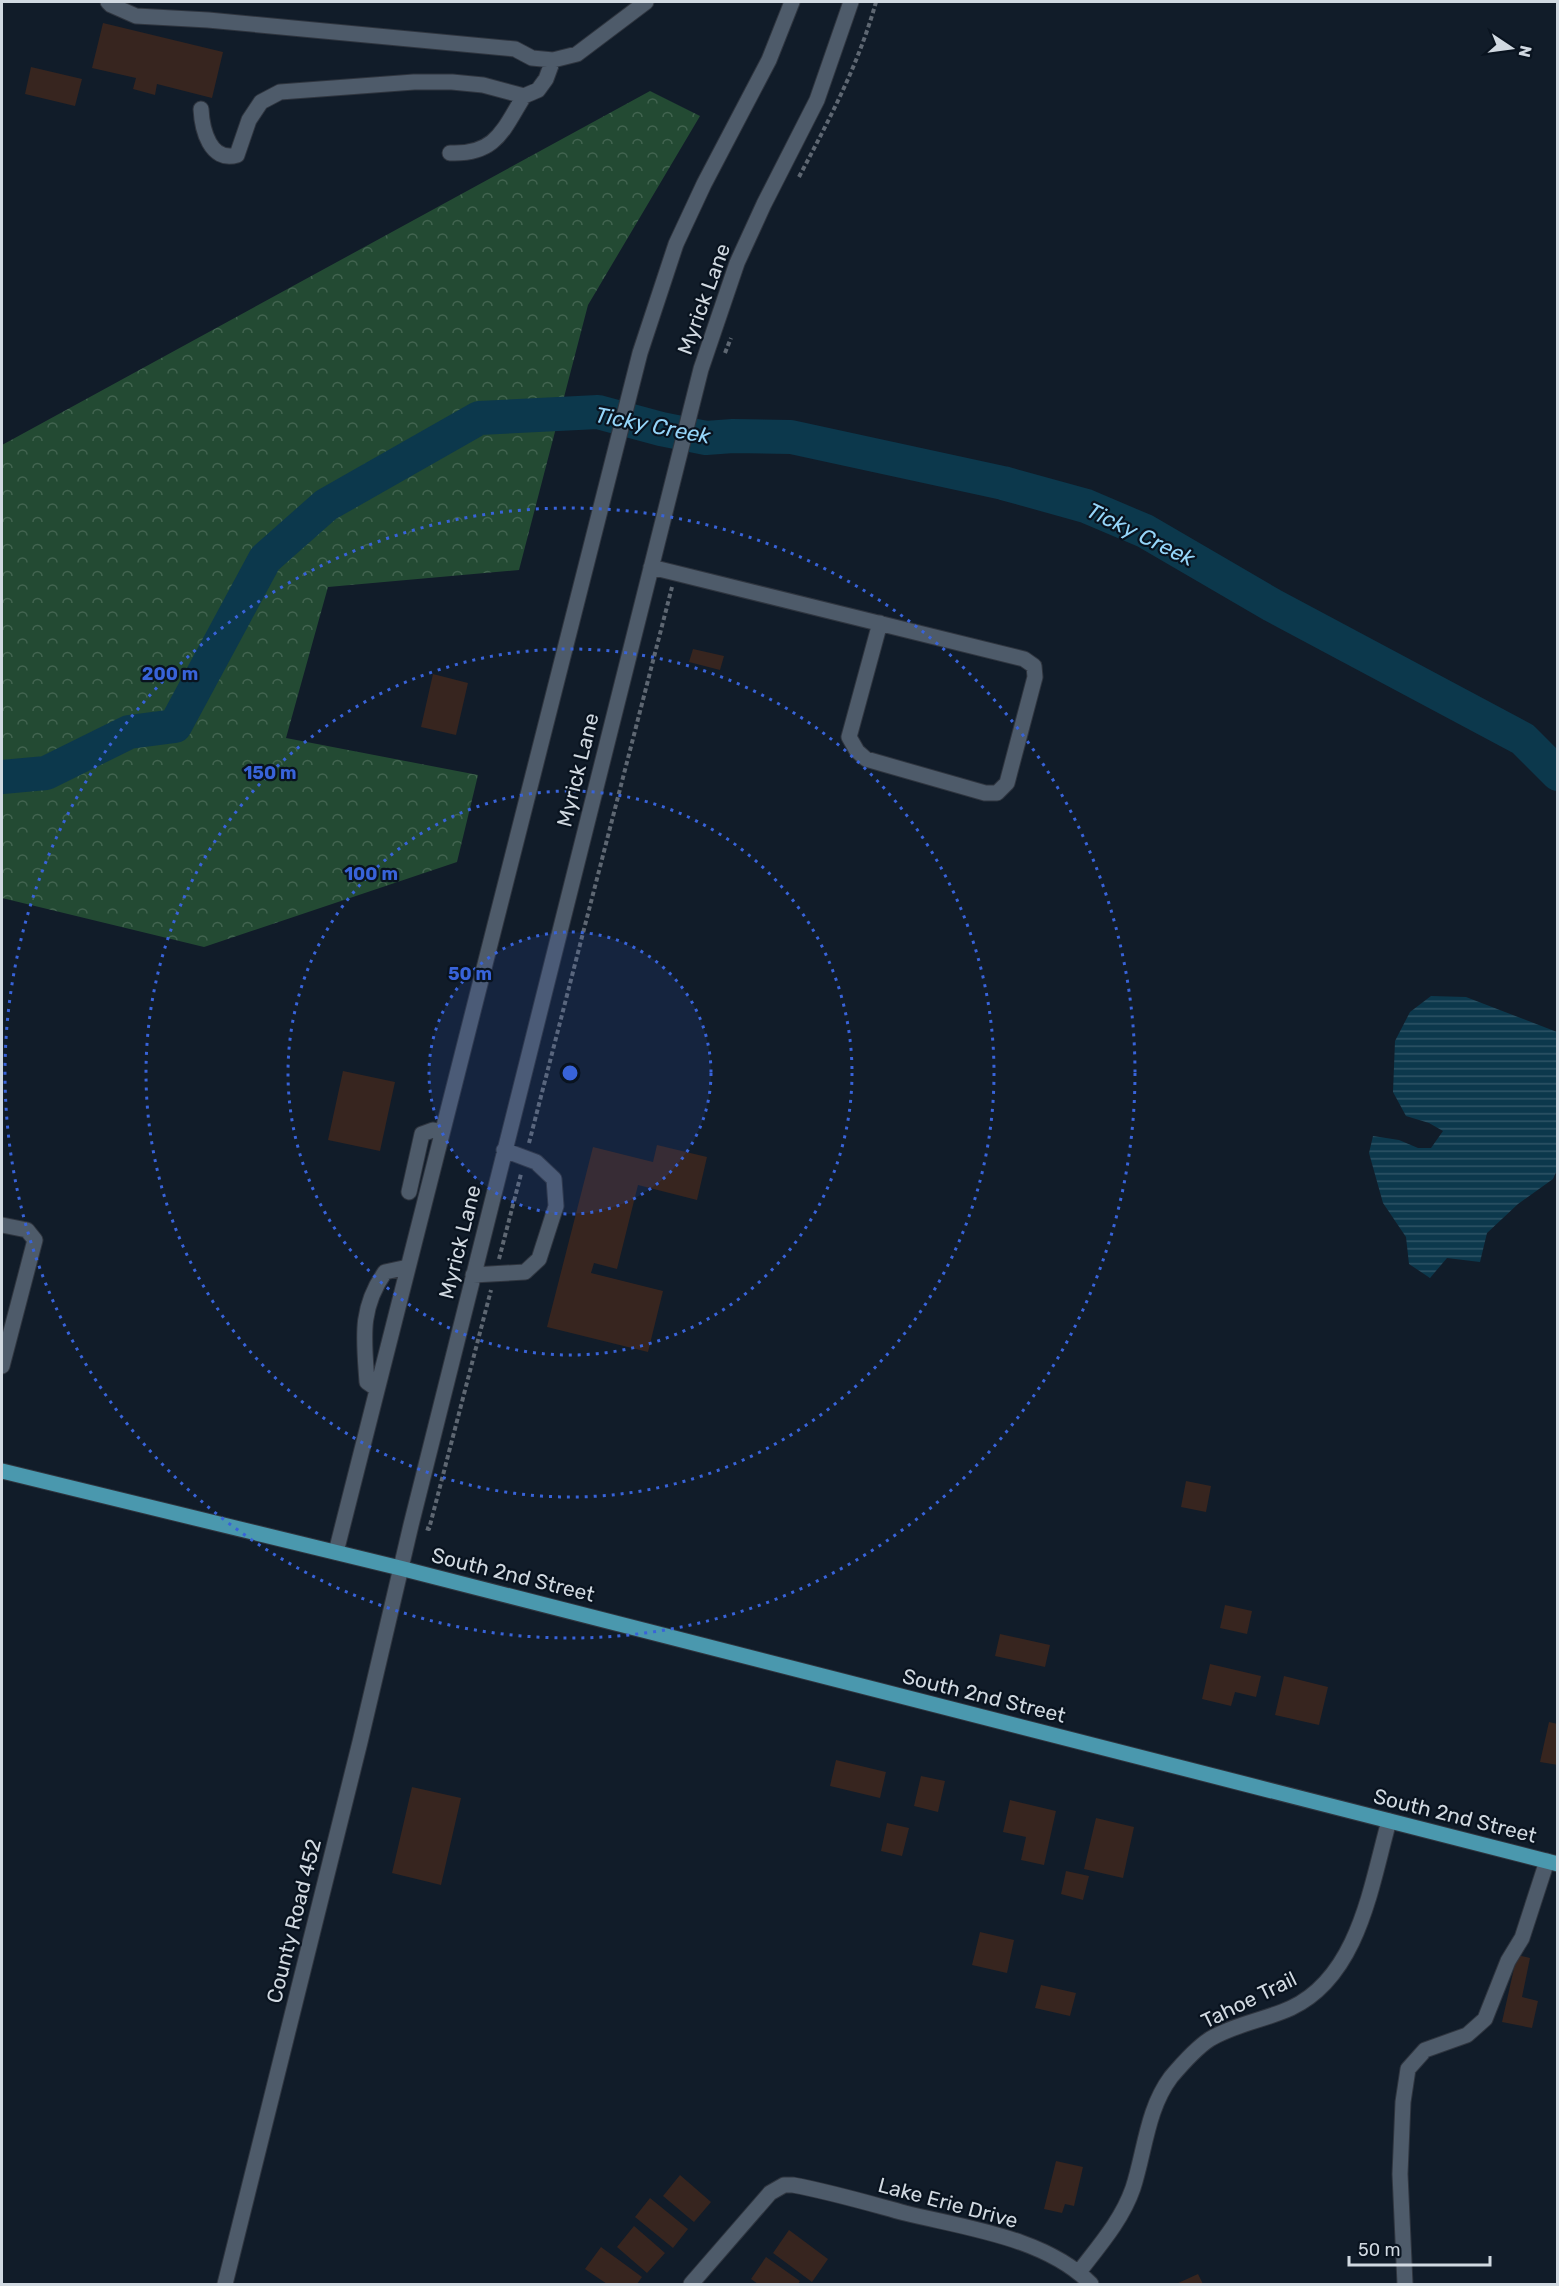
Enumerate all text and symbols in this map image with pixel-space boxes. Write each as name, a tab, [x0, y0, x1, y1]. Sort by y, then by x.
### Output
north arrow	[1481, 18, 1541, 78]
text: N	[1515, 44, 1536, 59]
street label: Myrick Lane	[672, 240, 735, 358]
water label: Ticky Creek	[593, 401, 714, 450]
water label: Ticky Creek	[1082, 497, 1200, 573]
text: 200 m	[142, 663, 198, 685]
street label: Myrick Lane	[551, 710, 604, 829]
text: 150 m	[243, 762, 297, 784]
text: 100 m	[344, 863, 398, 885]
text: 50 m	[448, 963, 492, 985]
centre of rings	[560, 1063, 580, 1083]
street label: Myrick Lane	[433, 1182, 486, 1301]
street label: South 2nd Street	[429, 1542, 597, 1607]
street label: South 2nd Street	[900, 1663, 1068, 1728]
street label: South 2nd Street	[1371, 1783, 1539, 1848]
street label: County Road 452	[261, 1836, 326, 2006]
street label: Tahoe Trail	[1197, 1966, 1301, 2033]
street label: Lake Erie Drive	[875, 2172, 1021, 2233]
scale bar	[1349, 2229, 1490, 2267]
text: 50 m	[1358, 2239, 1401, 2261]

